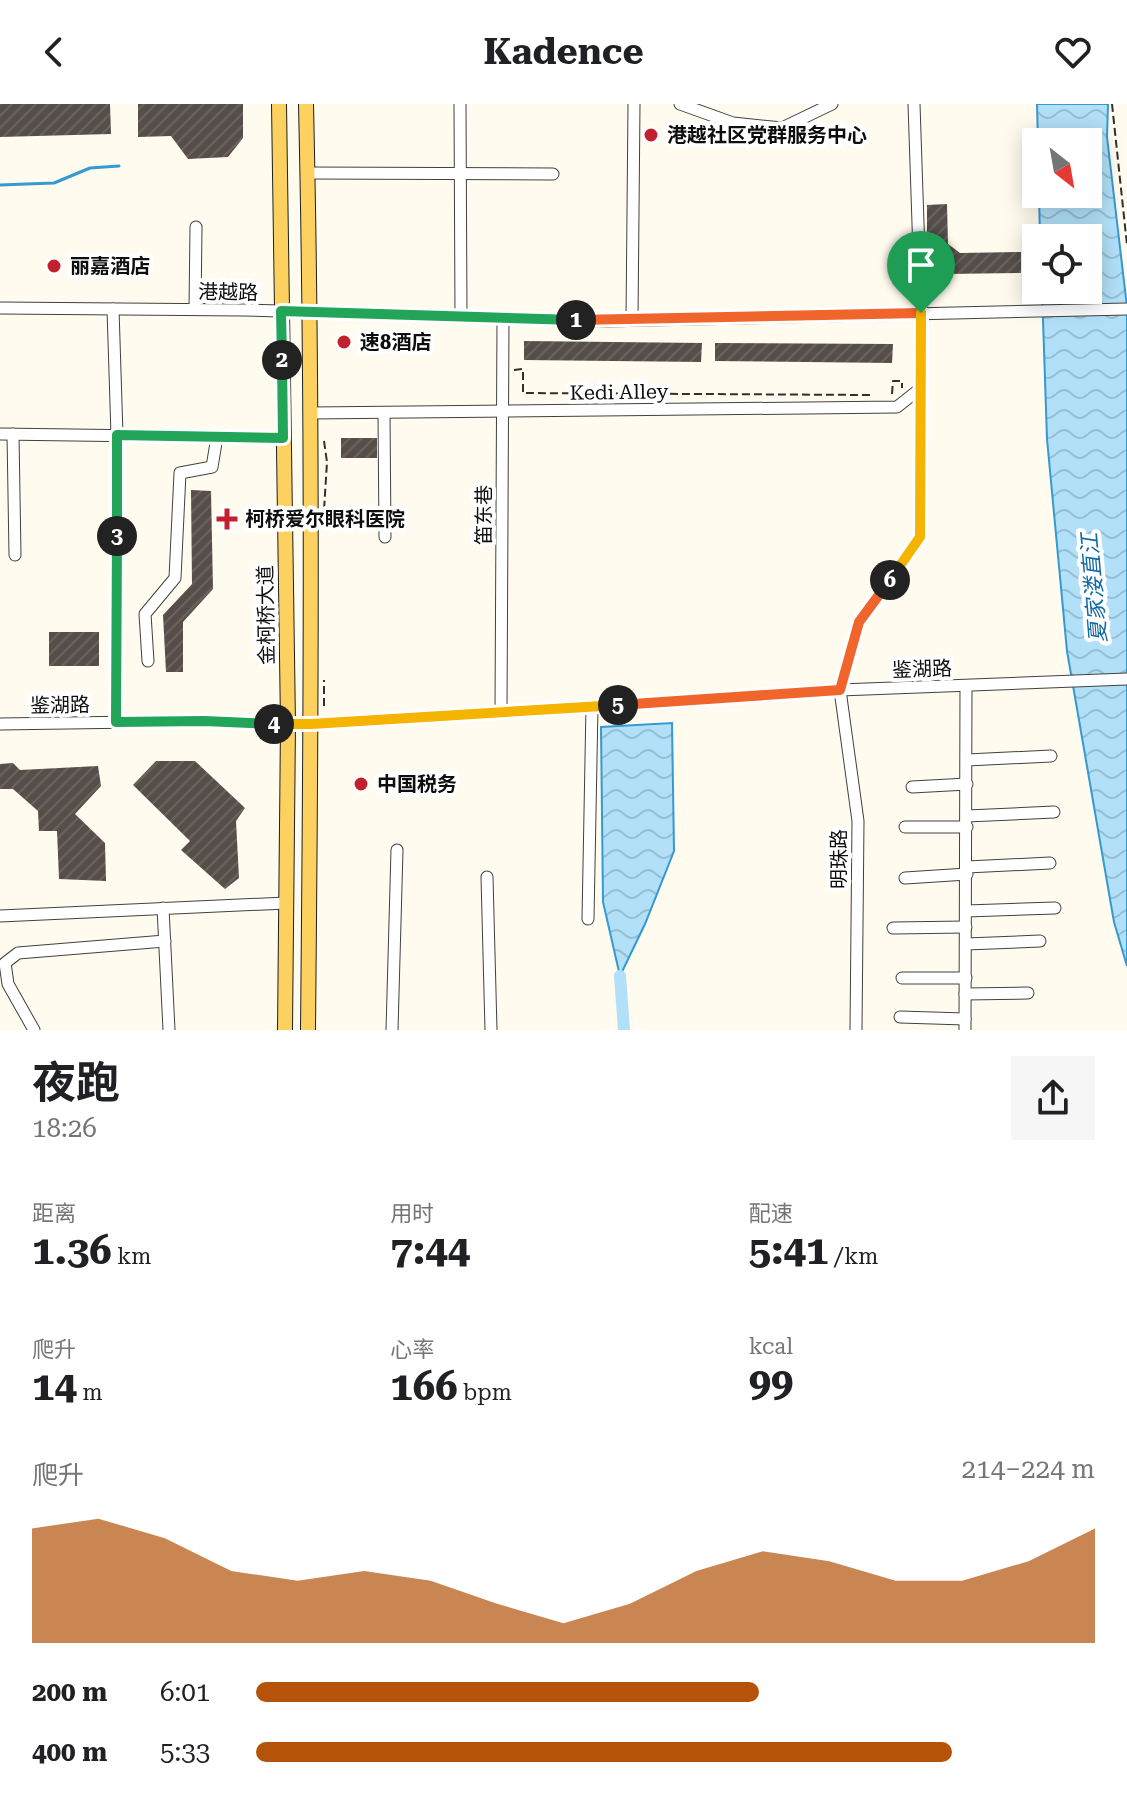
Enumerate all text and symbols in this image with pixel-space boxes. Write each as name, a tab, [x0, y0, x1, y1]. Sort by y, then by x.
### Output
icon: back	[32, 30, 76, 74]
icon: heart	[1051, 30, 1095, 74]
text: Kadence	[483, 31, 644, 73]
place label: 港越社区党群服务中心	[667, 123, 867, 147]
marker: 港越社区党群服务中心	[642, 126, 660, 144]
north arrow	[1022, 128, 1102, 208]
map controls	[1022, 128, 1102, 304]
button: locate	[1022, 224, 1102, 304]
pin	[887, 231, 955, 313]
icon: arrive	[899, 243, 943, 287]
place label: 丽嘉酒店	[70, 254, 150, 278]
marker: 丽嘉酒店	[45, 257, 63, 275]
street label: 港越路	[198, 279, 258, 305]
pin: 1	[556, 300, 596, 340]
text: 1	[570, 307, 582, 332]
place label: 速8酒店	[360, 330, 431, 354]
marker: 速8酒店	[335, 333, 353, 351]
pin: 2	[262, 340, 302, 380]
text: 2	[276, 347, 288, 372]
street label: Kedi Alley	[569, 379, 669, 405]
street label: 笛东巷	[472, 485, 496, 545]
place label: 柯桥爱尔眼科医院	[245, 507, 405, 531]
marker: 柯桥爱尔眼科医院	[216, 508, 238, 530]
pin: 3	[97, 516, 137, 556]
text: 3	[111, 523, 123, 548]
water label: 夏家溇直江	[1077, 530, 1111, 644]
pin: 6	[870, 560, 910, 600]
street label: 金柯桥大道	[253, 565, 279, 665]
text: 6	[884, 567, 896, 592]
street label: 鉴湖路	[892, 656, 952, 682]
pin: 5	[598, 685, 638, 725]
street label: 鉴湖路	[30, 692, 90, 718]
text: 5	[612, 692, 624, 717]
pin: 4	[254, 704, 294, 744]
text: 4	[268, 711, 280, 736]
place label: 中国税务	[377, 772, 457, 796]
marker: 中国税务	[352, 775, 370, 793]
street label: 明珠路	[827, 829, 851, 889]
button: share	[1011, 1056, 1095, 1140]
text: 夜跑	[32, 1057, 120, 1109]
text: 18:26	[32, 1113, 97, 1143]
text: 距离	[32, 1201, 76, 1226]
text: 用时	[390, 1201, 434, 1226]
text: 配速	[749, 1201, 793, 1226]
text: 1.36	[32, 1227, 112, 1274]
text: 7:44	[390, 1227, 470, 1274]
text: 5:41	[749, 1227, 828, 1274]
text: km	[112, 1244, 151, 1269]
text: /km	[828, 1244, 878, 1269]
text: kcal	[749, 1334, 793, 1359]
text: 爬升	[32, 1337, 76, 1362]
text: 心率	[390, 1337, 434, 1362]
text: 99	[749, 1359, 793, 1406]
text: 14	[32, 1363, 77, 1410]
text: 166	[390, 1363, 458, 1410]
text: m	[77, 1380, 102, 1405]
text: bpm	[458, 1380, 512, 1405]
text: 214–224 m	[962, 1454, 1095, 1484]
text: 爬升	[32, 1460, 84, 1490]
text: 200 m	[32, 1677, 107, 1707]
text: 6:01	[160, 1677, 210, 1707]
text: 400 m	[32, 1737, 107, 1767]
text: 5:33	[160, 1737, 210, 1767]

